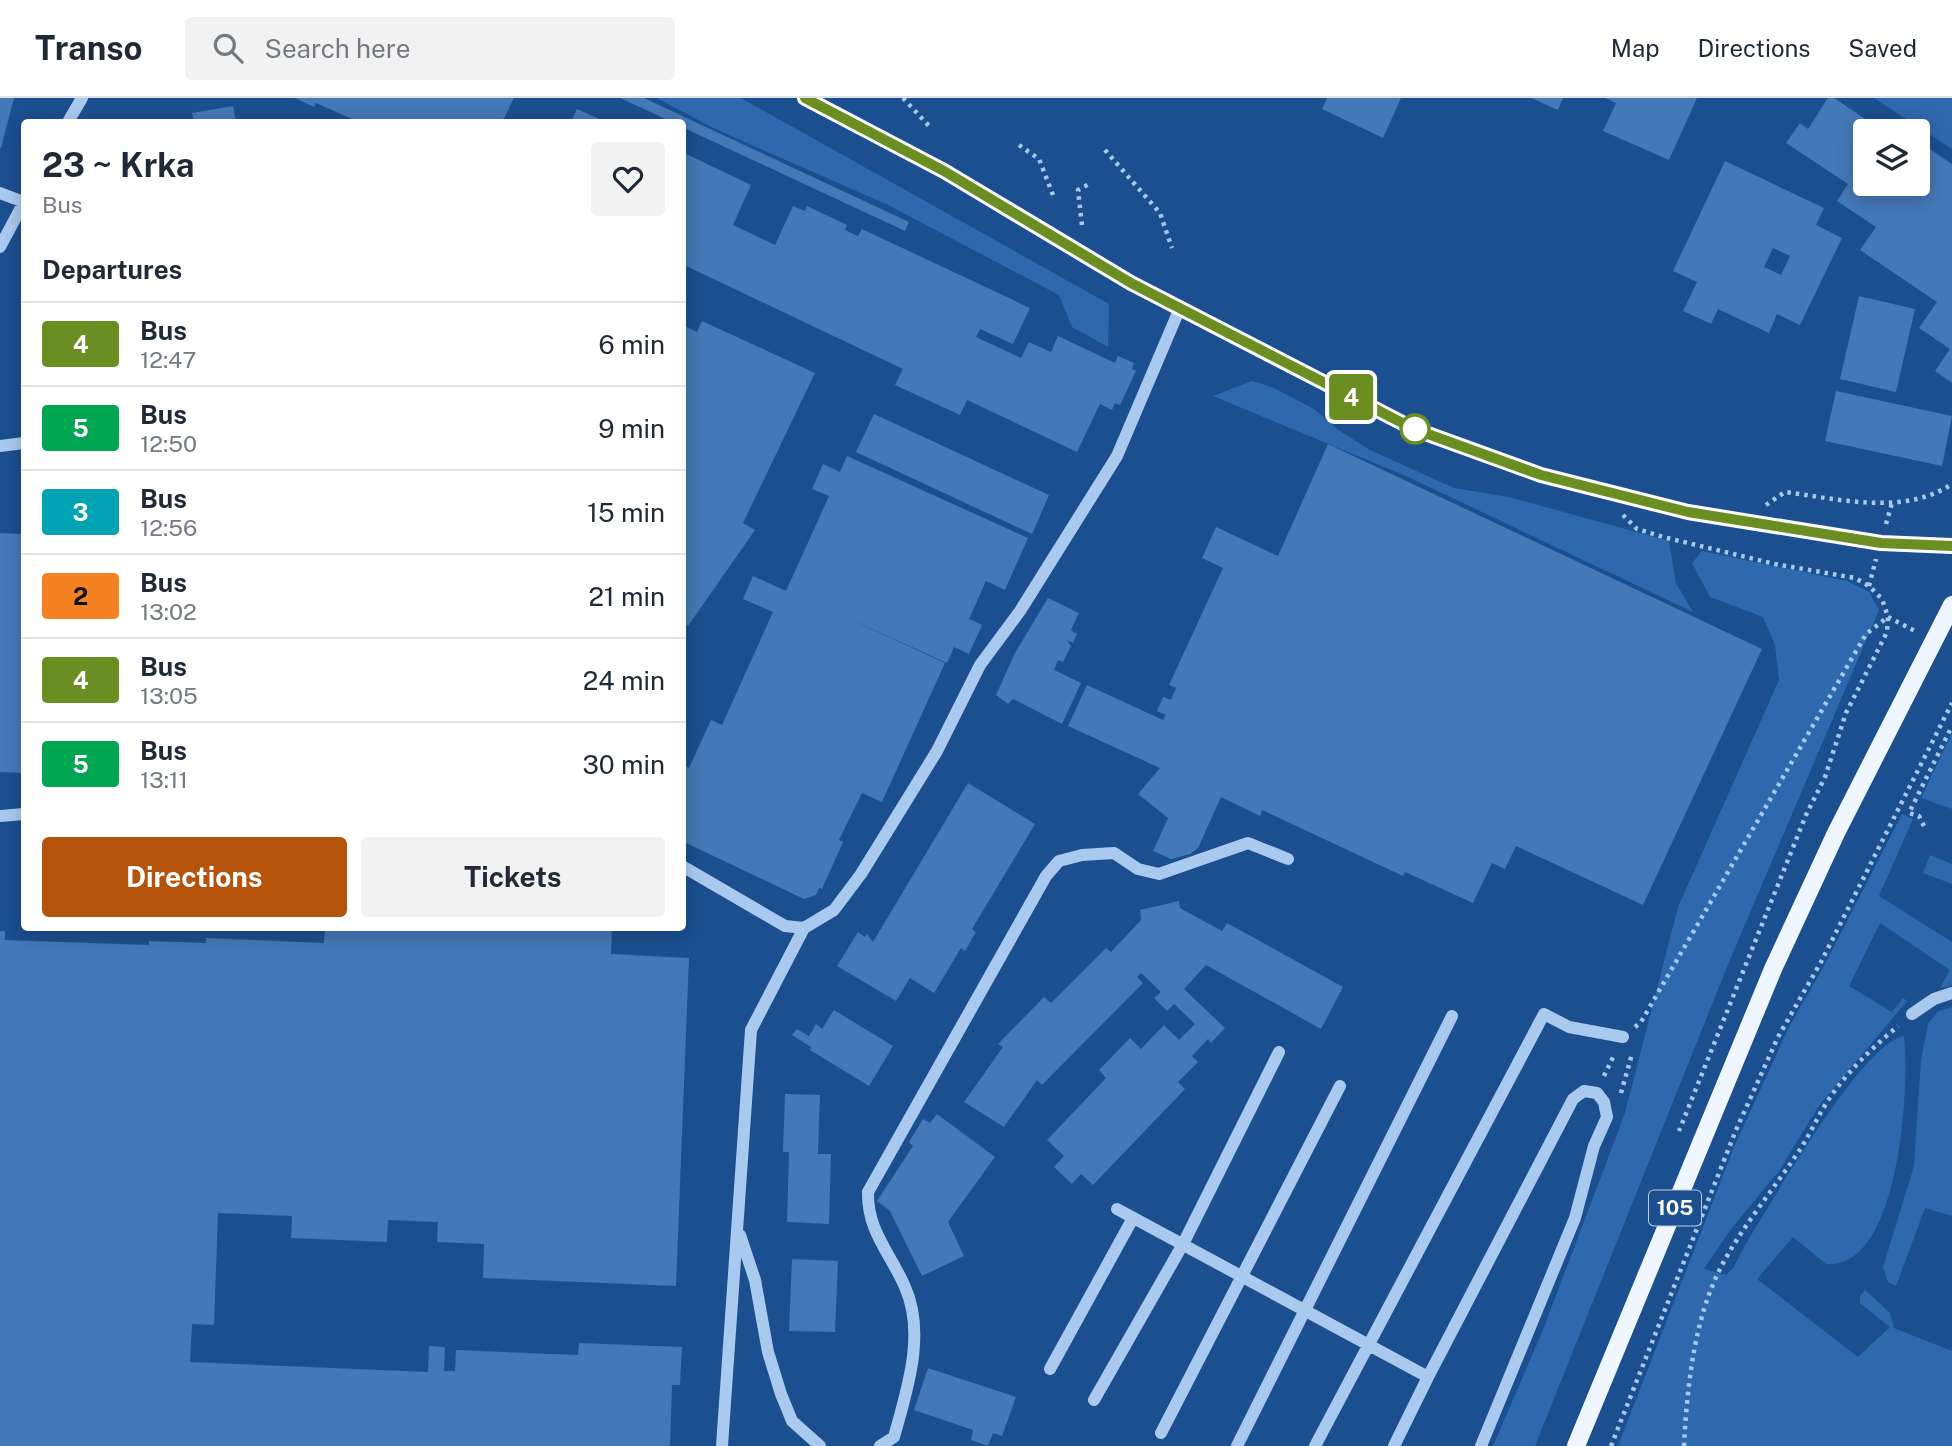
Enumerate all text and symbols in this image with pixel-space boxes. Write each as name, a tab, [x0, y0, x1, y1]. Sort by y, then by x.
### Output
search box	[185, 17, 675, 80]
text: Transo	[35, 29, 143, 67]
icon: search	[209, 29, 247, 67]
text: Search here	[265, 33, 411, 64]
text: Map	[1611, 34, 1660, 62]
text: Directions	[1698, 34, 1810, 62]
text: Saved	[1848, 34, 1917, 62]
map controls	[1853, 119, 1930, 196]
button: layers	[1853, 119, 1930, 196]
button: heart	[591, 142, 665, 216]
text: 23 ~ Krka	[42, 146, 195, 184]
text: Bus	[42, 191, 82, 218]
text: Departures	[42, 254, 182, 285]
text: Bus	[140, 315, 187, 346]
text: 6 min	[598, 329, 665, 360]
text: 4	[73, 330, 88, 358]
text: 12:47	[140, 346, 196, 373]
line badge: 4	[1328, 374, 1374, 420]
text: 4	[1343, 383, 1359, 411]
text: Bus	[140, 399, 187, 430]
text: 9 min	[598, 413, 665, 444]
text: 5	[72, 414, 89, 442]
unlabelled marker	[1400, 414, 1430, 444]
text: 12:50	[140, 430, 197, 457]
text: Bus	[140, 483, 187, 514]
text: 15 min	[587, 497, 665, 528]
text: 3	[73, 498, 88, 526]
text: 12:56	[140, 514, 197, 541]
text: Bus	[140, 567, 187, 598]
text: 21 min	[589, 581, 665, 612]
text: 2	[73, 582, 88, 610]
text: 13:02	[140, 598, 197, 625]
text: Bus	[140, 651, 187, 682]
text: 24 min	[583, 665, 665, 696]
text: 4	[73, 666, 88, 694]
text: 13:05	[140, 682, 198, 709]
text: Bus	[140, 735, 187, 766]
text: 30 min	[582, 749, 665, 780]
text: 5	[72, 750, 89, 778]
text: 13:11	[140, 766, 188, 793]
button: Directions	[42, 837, 347, 917]
button: Tickets	[361, 837, 665, 917]
road number: 105	[1649, 1190, 1701, 1226]

